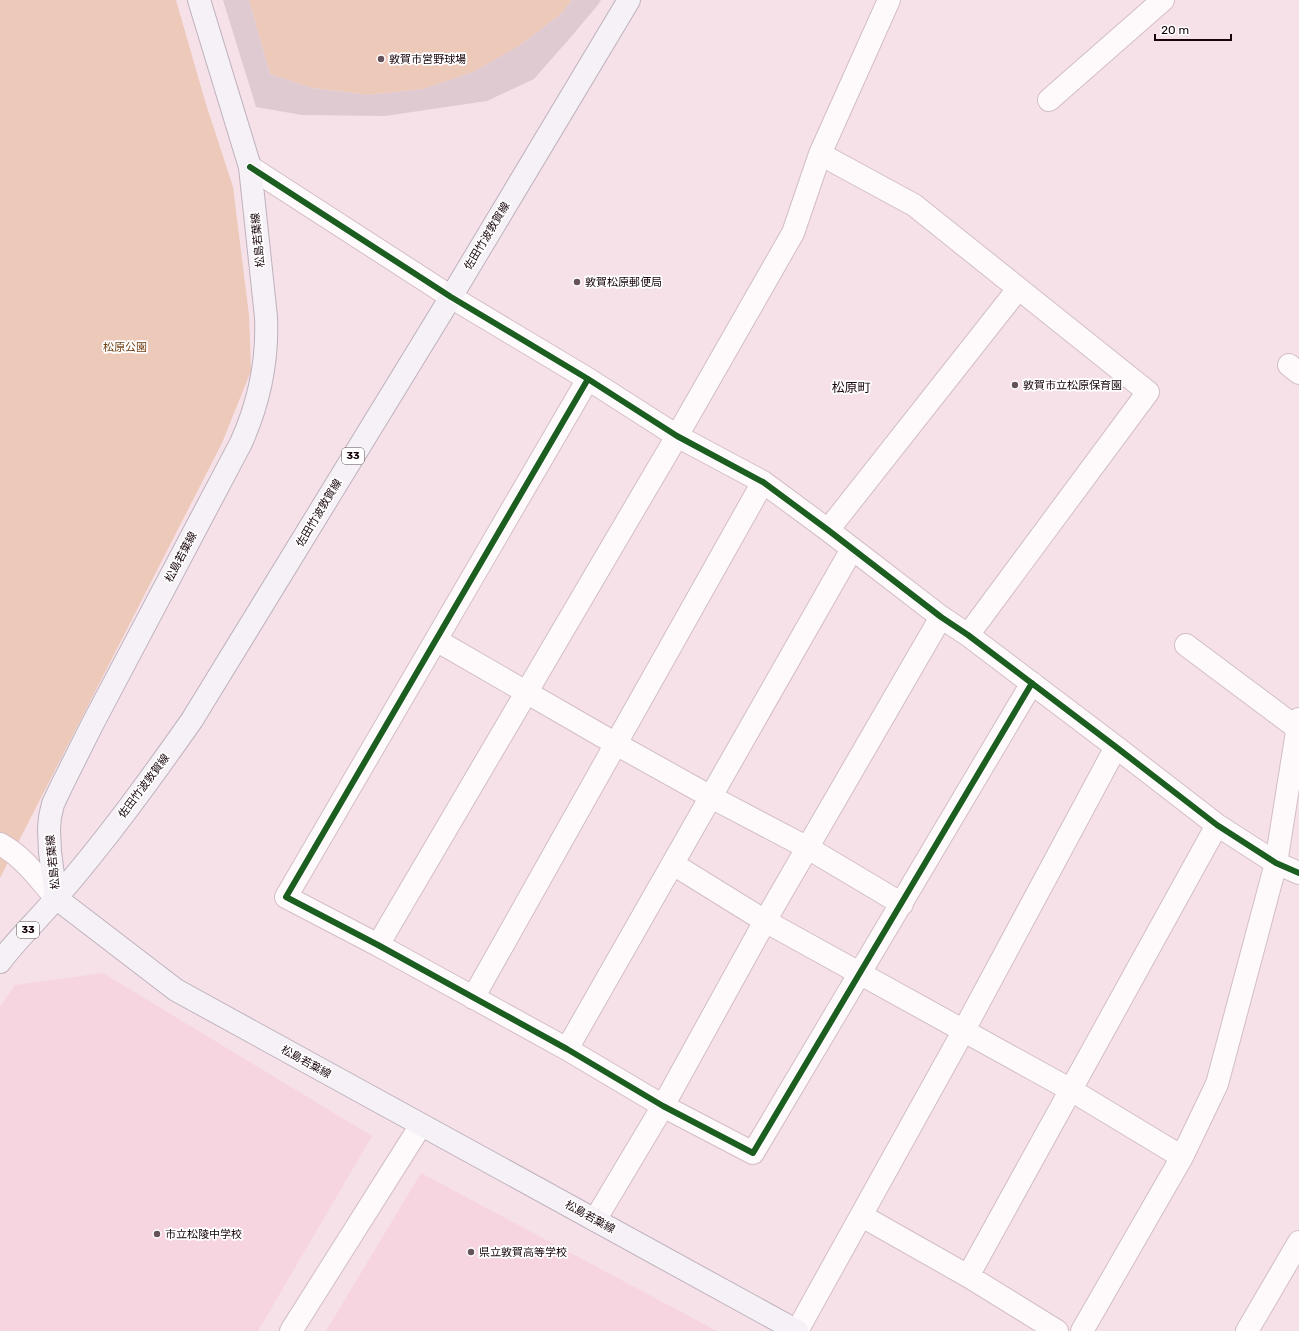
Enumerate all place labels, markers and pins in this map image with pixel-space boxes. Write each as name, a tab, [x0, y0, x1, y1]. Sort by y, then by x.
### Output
place label: 敦賀市営野球場	[389, 53, 466, 66]
marker: 敦賀市営野球場	[376, 54, 386, 64]
place label: 敦賀松原郵便局	[585, 276, 662, 289]
marker: 敦賀松原郵便局	[572, 277, 582, 287]
place label: 敦賀市立松原保育園	[1023, 379, 1122, 392]
marker: 敦賀市立松原保育園	[1010, 380, 1020, 390]
place label: 市立松陵中学校	[165, 1228, 242, 1241]
marker: 市立松陵中学校	[152, 1229, 162, 1239]
place label: 県立敦賀高等学校	[479, 1246, 567, 1259]
marker: 県立敦賀高等学校	[466, 1247, 476, 1257]

